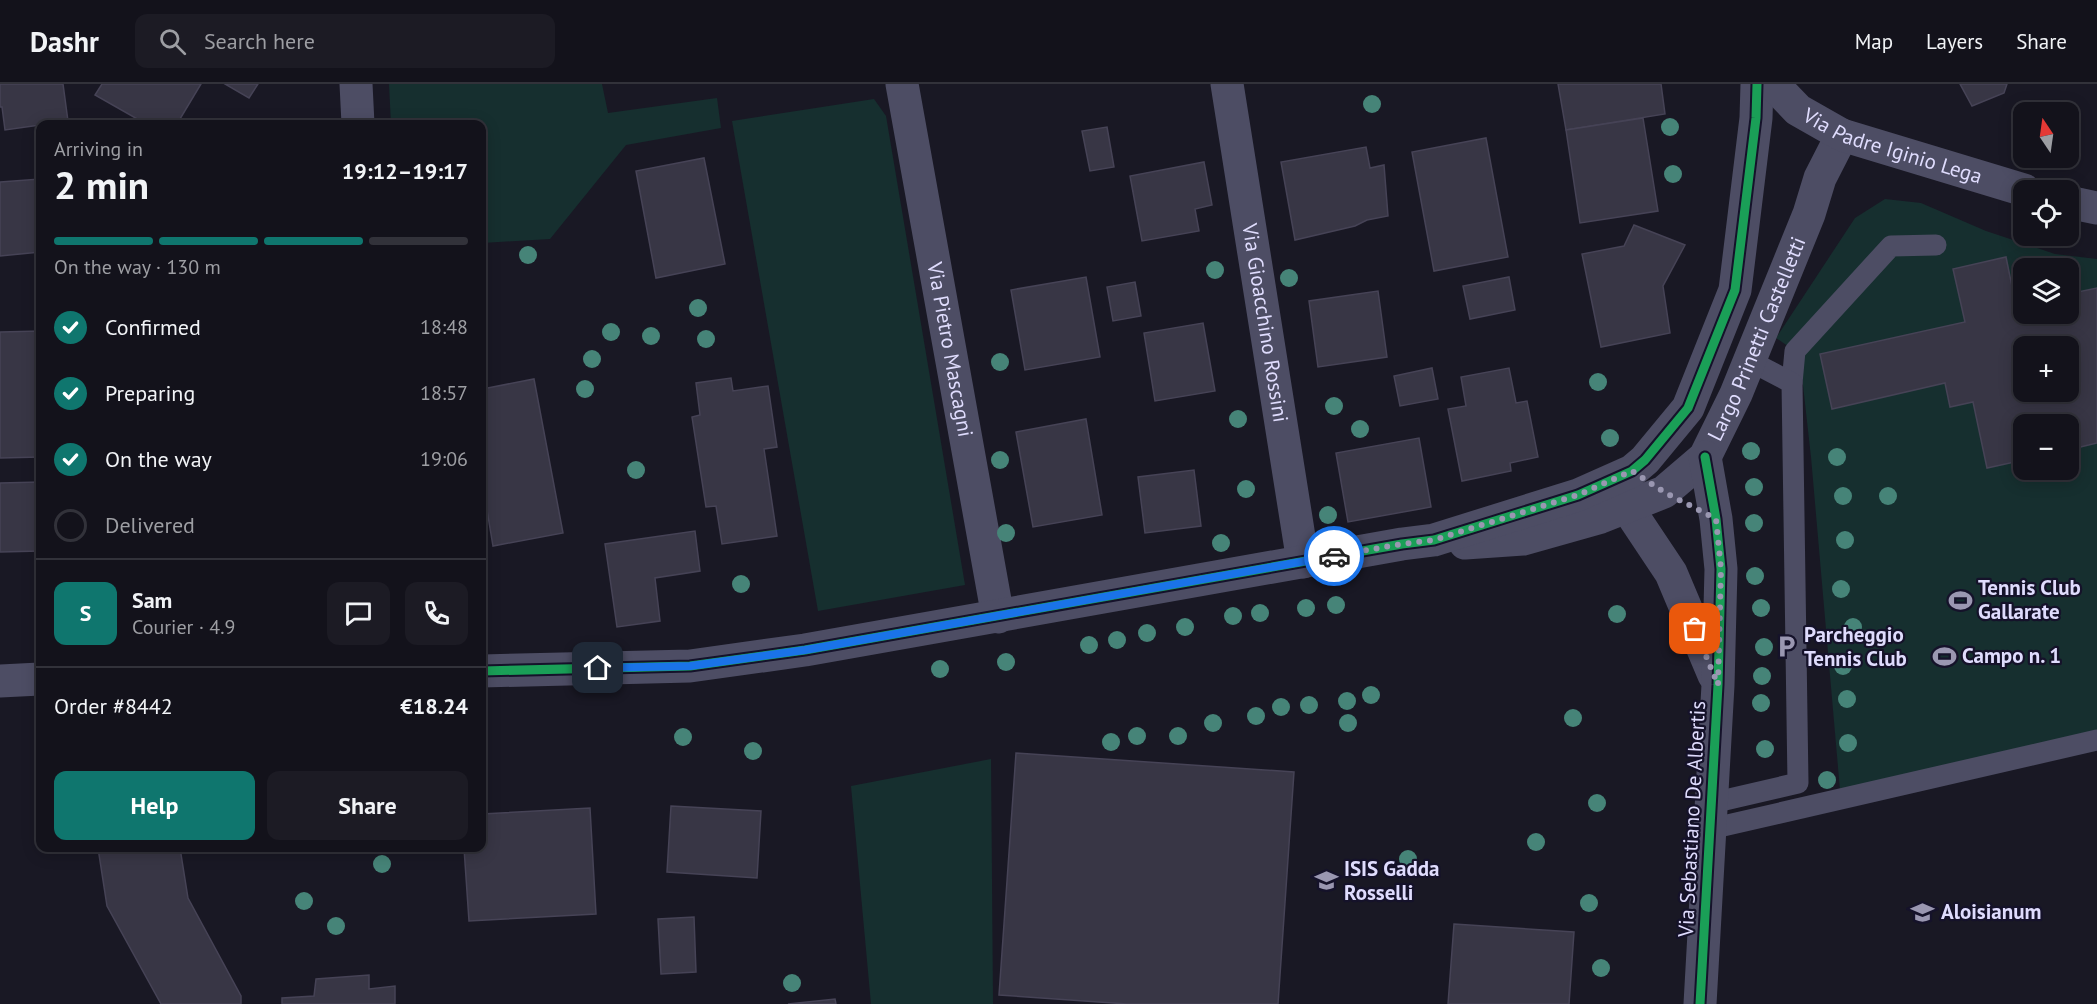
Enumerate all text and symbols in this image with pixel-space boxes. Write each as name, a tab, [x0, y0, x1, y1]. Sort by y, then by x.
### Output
search box	[135, 14, 555, 68]
text: Dashr	[30, 23, 99, 60]
icon: search	[156, 25, 189, 58]
text: Search here	[204, 27, 315, 55]
text: Map	[1855, 28, 1893, 55]
text: Layers	[1926, 28, 1983, 55]
text: Share	[2016, 28, 2067, 55]
street label: Via Padre Iginio Lega	[1797, 101, 1985, 190]
north arrow	[2013, 102, 2079, 168]
map controls	[2013, 102, 2079, 480]
text: Arriving in	[54, 136, 143, 162]
text: 19:12–19:17	[342, 157, 468, 185]
text: 2 min	[54, 159, 149, 210]
button: locate	[2013, 180, 2079, 246]
street label: Via Gioacchino Rossini	[1236, 221, 1295, 424]
street label: Largo Prinetti Castelletti	[1701, 233, 1811, 445]
text: On the way · 130 m	[54, 254, 221, 280]
button: layers	[2013, 258, 2079, 324]
street label: Via Pietro Mascagni	[921, 259, 979, 439]
icon: check	[54, 311, 87, 344]
text: Confirmed	[105, 313, 201, 341]
text: 18:48	[420, 314, 468, 340]
button: +	[2013, 336, 2079, 402]
icon: check	[54, 377, 87, 410]
text: Preparing	[105, 379, 195, 407]
text: 18:57	[420, 380, 468, 406]
button: −	[2013, 414, 2079, 480]
icon: check	[54, 443, 87, 476]
text: On the way	[105, 445, 212, 473]
text: 19:06	[420, 446, 468, 472]
text: Delivered	[105, 511, 195, 539]
courier	[1304, 526, 1364, 586]
icon: car	[1318, 540, 1351, 573]
place label: Tennis Club Gallarate	[1978, 574, 2081, 625]
button: chat	[327, 582, 390, 645]
button: phone	[405, 582, 468, 645]
text: Sam	[132, 586, 172, 614]
sports icon: Tennis Club Gallarate	[1947, 587, 1973, 613]
text: S	[80, 599, 91, 627]
pin	[1669, 603, 1720, 654]
icon: bag	[1678, 612, 1711, 645]
text: Courier · 4.9	[132, 614, 235, 640]
place label: Parcheggio Tennis Club	[1804, 621, 1907, 672]
parking icon: Parcheggio Tennis Club	[1773, 634, 1799, 660]
pin	[572, 642, 623, 693]
place label: Campo n. 1	[1962, 642, 2061, 669]
sports icon: Campo n. 1	[1931, 643, 1957, 669]
icon: home	[581, 651, 614, 684]
text: Order #8442	[54, 692, 173, 720]
text: €18.24	[400, 692, 468, 720]
street label: Via Sebastiano De Albertis	[1672, 700, 1711, 939]
button: Help	[54, 771, 255, 840]
button: Share	[267, 771, 468, 840]
place label: ISIS Gadda Rosselli	[1344, 855, 1440, 906]
school or university icon: ISIS Gadda Rosselli	[1313, 868, 1339, 894]
place label: Aloisianum	[1941, 898, 2041, 925]
school or university icon: Aloisianum	[1910, 899, 1936, 925]

